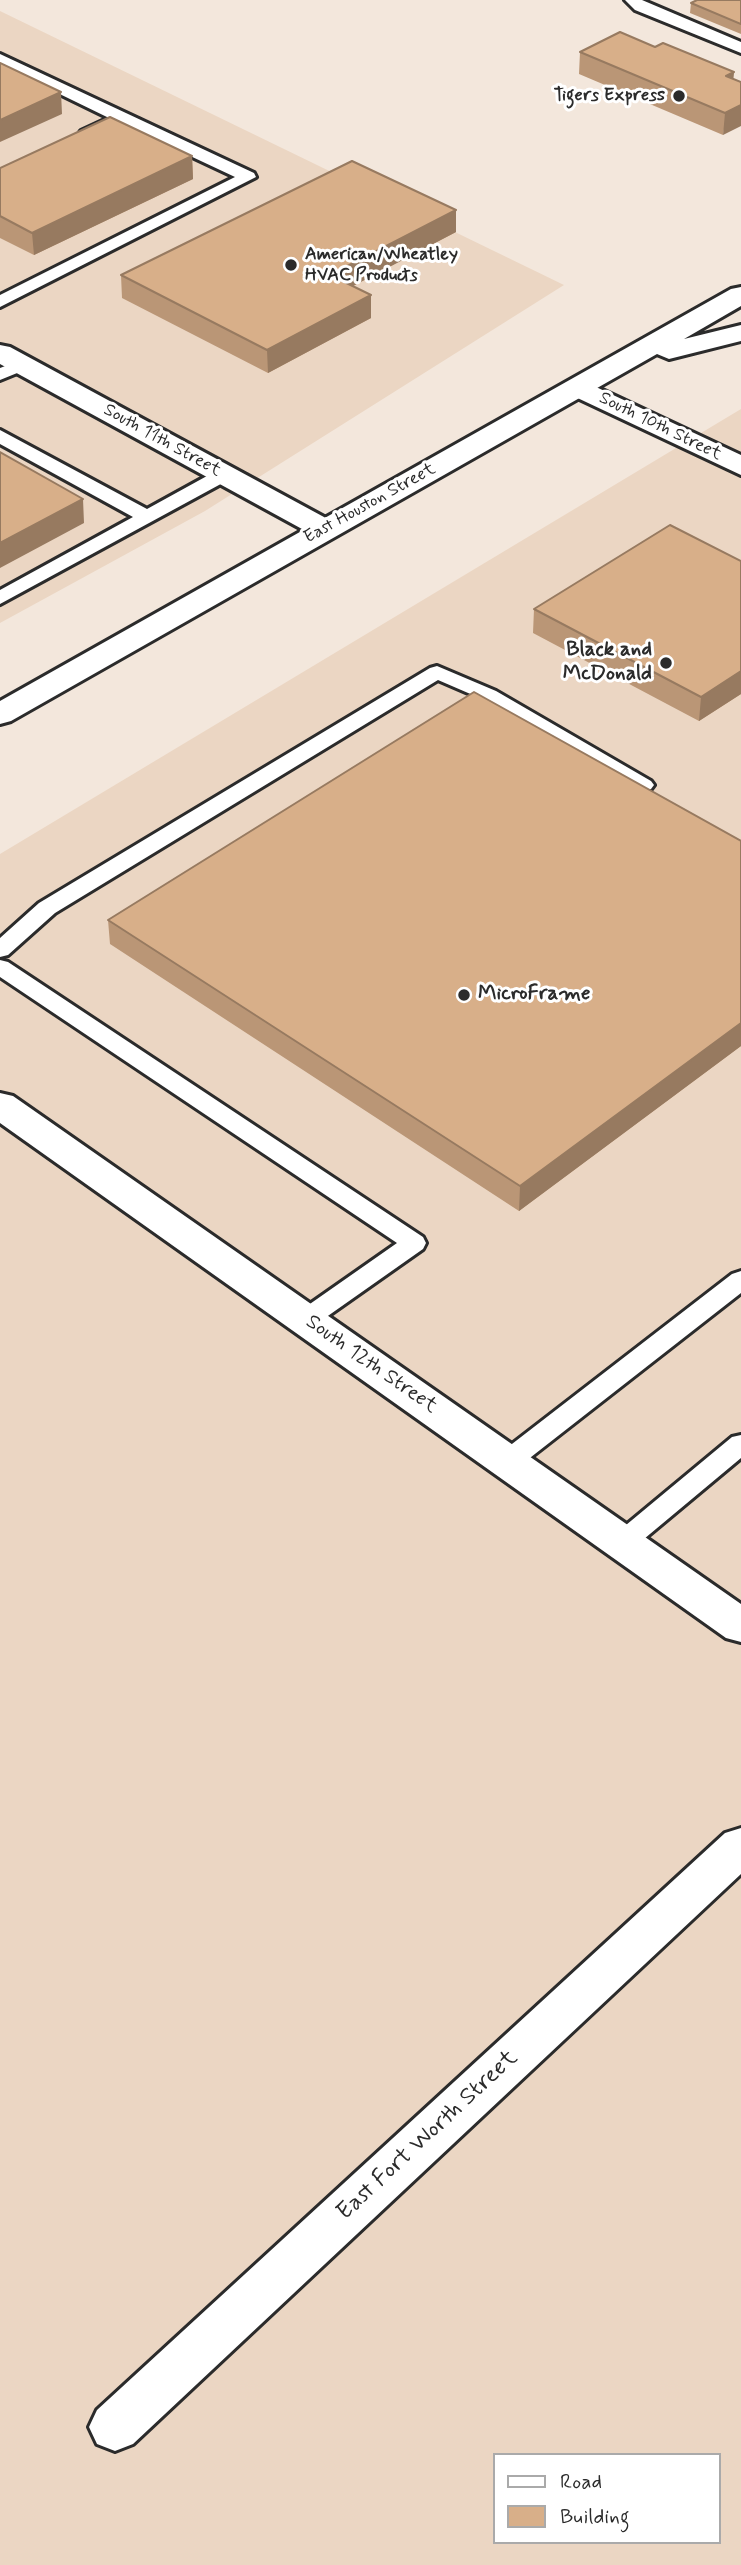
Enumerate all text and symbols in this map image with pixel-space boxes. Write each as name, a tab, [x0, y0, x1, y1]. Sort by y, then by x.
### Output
place label: Tigers Express	[554, 85, 665, 107]
marker: Tigers Express	[671, 88, 687, 104]
place label: American/Wheatley HVAC Products	[305, 244, 458, 286]
marker: American/Wheatley HVAC Products	[283, 257, 299, 273]
street label: South 10th Street	[595, 388, 725, 466]
street label: South 11th Street	[99, 400, 225, 482]
street label: East Houston Street	[300, 459, 440, 549]
place label: Black and McDonald	[563, 638, 652, 688]
marker: Black and McDonald	[658, 655, 674, 671]
place label: MicroFrame	[478, 982, 590, 1008]
marker: MicroFrame	[456, 987, 472, 1003]
street label: South 12th Street	[300, 1310, 442, 1420]
street label: East Fort Worth Street	[332, 2045, 524, 2227]
legend	[492, 2453, 720, 2544]
text: Road	[560, 2468, 602, 2496]
text: Building	[560, 2503, 630, 2531]

